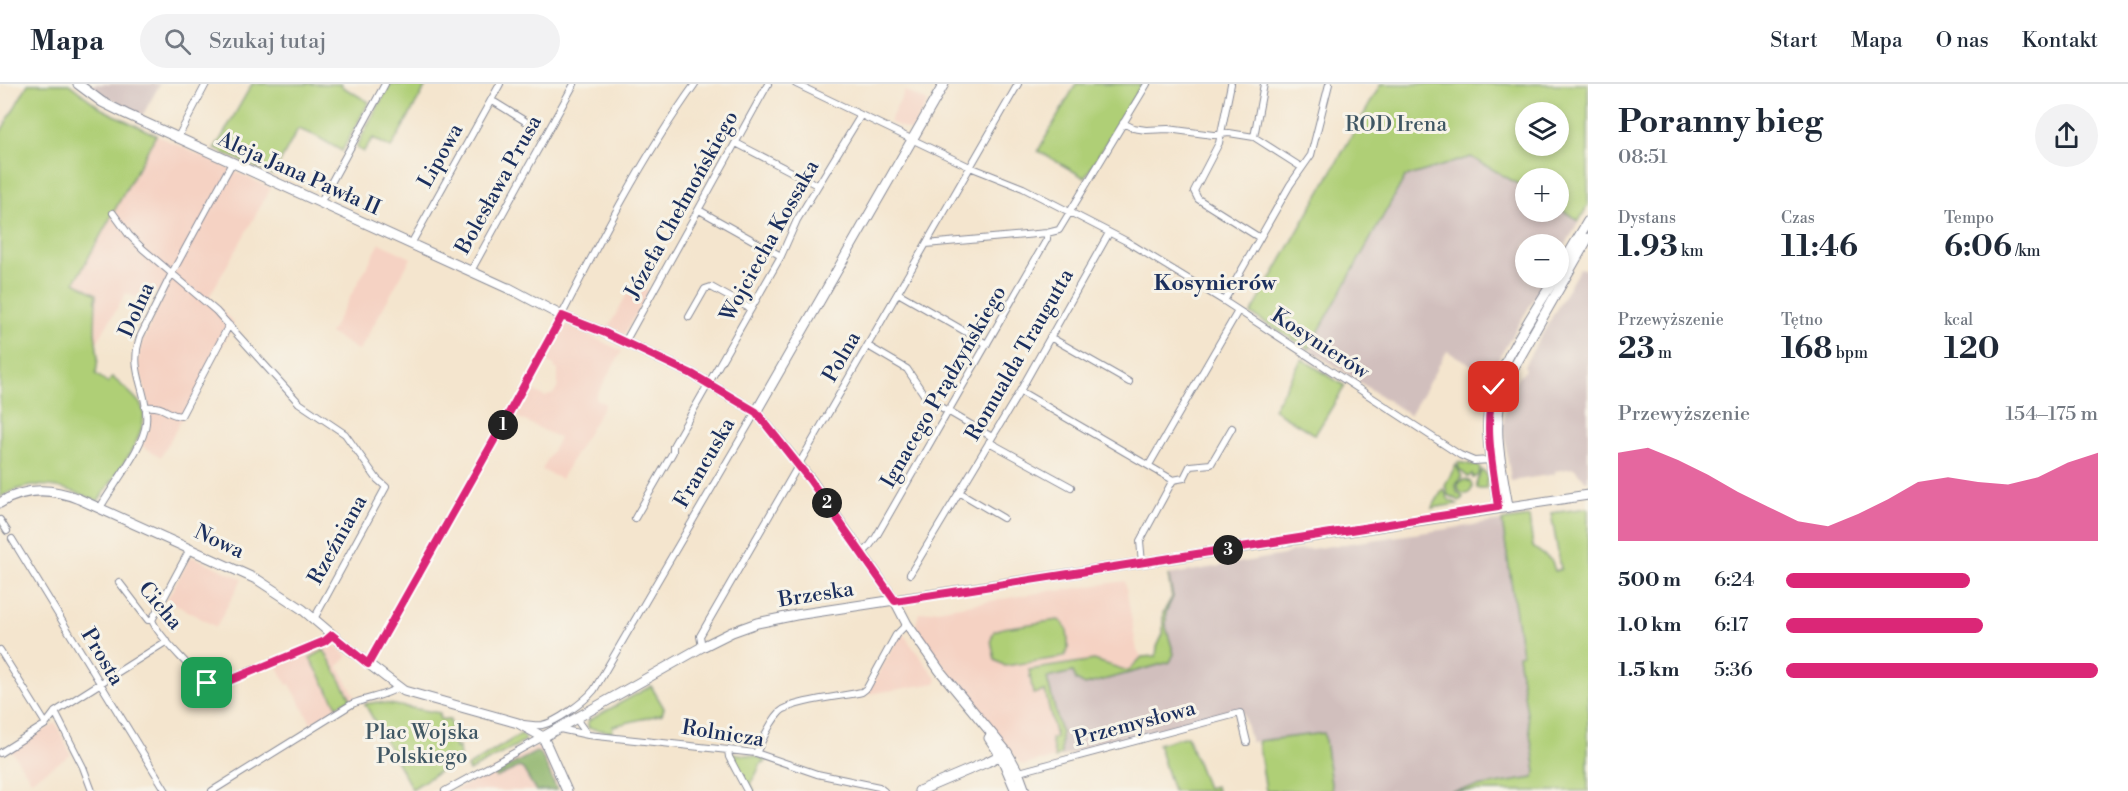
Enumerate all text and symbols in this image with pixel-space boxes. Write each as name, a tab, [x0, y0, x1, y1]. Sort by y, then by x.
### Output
search box	[140, 14, 560, 68]
text: Mapa	[30, 24, 104, 59]
icon: search	[161, 25, 194, 58]
text: Szukaj tutaj	[209, 28, 326, 55]
text: Start	[1770, 28, 1818, 54]
text: Mapa	[1851, 28, 1903, 54]
text: O nas	[1936, 28, 1989, 54]
text: Kontakt	[2022, 28, 2098, 54]
map controls	[1515, 102, 1569, 288]
button: layers	[1515, 102, 1569, 156]
text: Poranny bieg	[1618, 102, 1823, 143]
button: share	[2035, 104, 2098, 167]
street label: Józefa Chełmońskiego	[619, 106, 744, 304]
street label: Bolesława Prusa	[450, 111, 548, 260]
park label: ROD Irena	[1345, 112, 1447, 138]
street label: Lipowa	[413, 119, 469, 193]
street label: Aleja Jana Pawła II	[213, 126, 384, 222]
text: 08:51	[1618, 145, 1668, 170]
street label: Wojciecha Kossaka	[714, 155, 825, 327]
button: +	[1515, 168, 1569, 222]
text: Dystans	[1618, 208, 1676, 228]
text: Czas	[1781, 208, 1815, 228]
text: Tempo	[1944, 208, 1994, 228]
text: 1.93	[1618, 228, 1678, 266]
text: 11:46	[1781, 228, 1858, 266]
text: 6:06	[1944, 228, 2012, 266]
button: −	[1515, 234, 1569, 288]
text: km	[1678, 241, 1704, 261]
text: /km	[2012, 241, 2041, 261]
street label: Romualda Traugutta	[960, 264, 1080, 446]
district label: Kosynierów	[1154, 270, 1277, 297]
street label: Dolna	[113, 278, 161, 342]
street label: Ignacego Prądzyńskiego	[875, 281, 1013, 493]
street label: Kosynierów	[1266, 303, 1374, 386]
text: Przewyższenie	[1618, 310, 1724, 330]
text: Tętno	[1781, 310, 1823, 330]
text: kcal	[1944, 310, 1973, 330]
street label: Polna	[817, 327, 867, 387]
text: 23	[1618, 330, 1655, 368]
text: 168	[1781, 330, 1832, 368]
text: 120	[1944, 330, 2000, 368]
text: m	[1655, 343, 1672, 363]
text: bpm	[1832, 343, 1868, 363]
pin	[1468, 361, 1519, 412]
icon: check	[1477, 370, 1510, 403]
text: Przewyższenie	[1618, 402, 1750, 427]
text: 154–175 m	[2005, 402, 2098, 427]
pin: 1	[488, 410, 518, 440]
street label: Francuska	[669, 413, 741, 513]
text: 1	[499, 415, 507, 435]
pin: 2	[812, 488, 842, 518]
street label: Rzeźniana	[303, 490, 373, 589]
text: 2	[822, 493, 832, 513]
street label: Nowa	[190, 519, 248, 565]
pin: 3	[1213, 535, 1243, 565]
text: 3	[1223, 540, 1233, 560]
text: 500 m	[1618, 568, 1681, 593]
text: 6:24	[1714, 568, 1754, 593]
street label: Brzeska	[775, 576, 856, 614]
street label: Cicha	[132, 577, 188, 636]
text: 1.0 km	[1618, 613, 1682, 638]
text: 6:17	[1714, 613, 1748, 638]
street label: Prosta	[75, 623, 129, 691]
pin	[181, 657, 232, 708]
text: 1.5 km	[1618, 658, 1679, 683]
text: 5:36	[1714, 658, 1753, 683]
icon: arrive	[190, 666, 223, 699]
street label: Przemysłowa	[1071, 695, 1199, 753]
street label: Rolnicza	[680, 715, 766, 753]
park label: Plac Wojska Polskiego	[365, 720, 479, 770]

